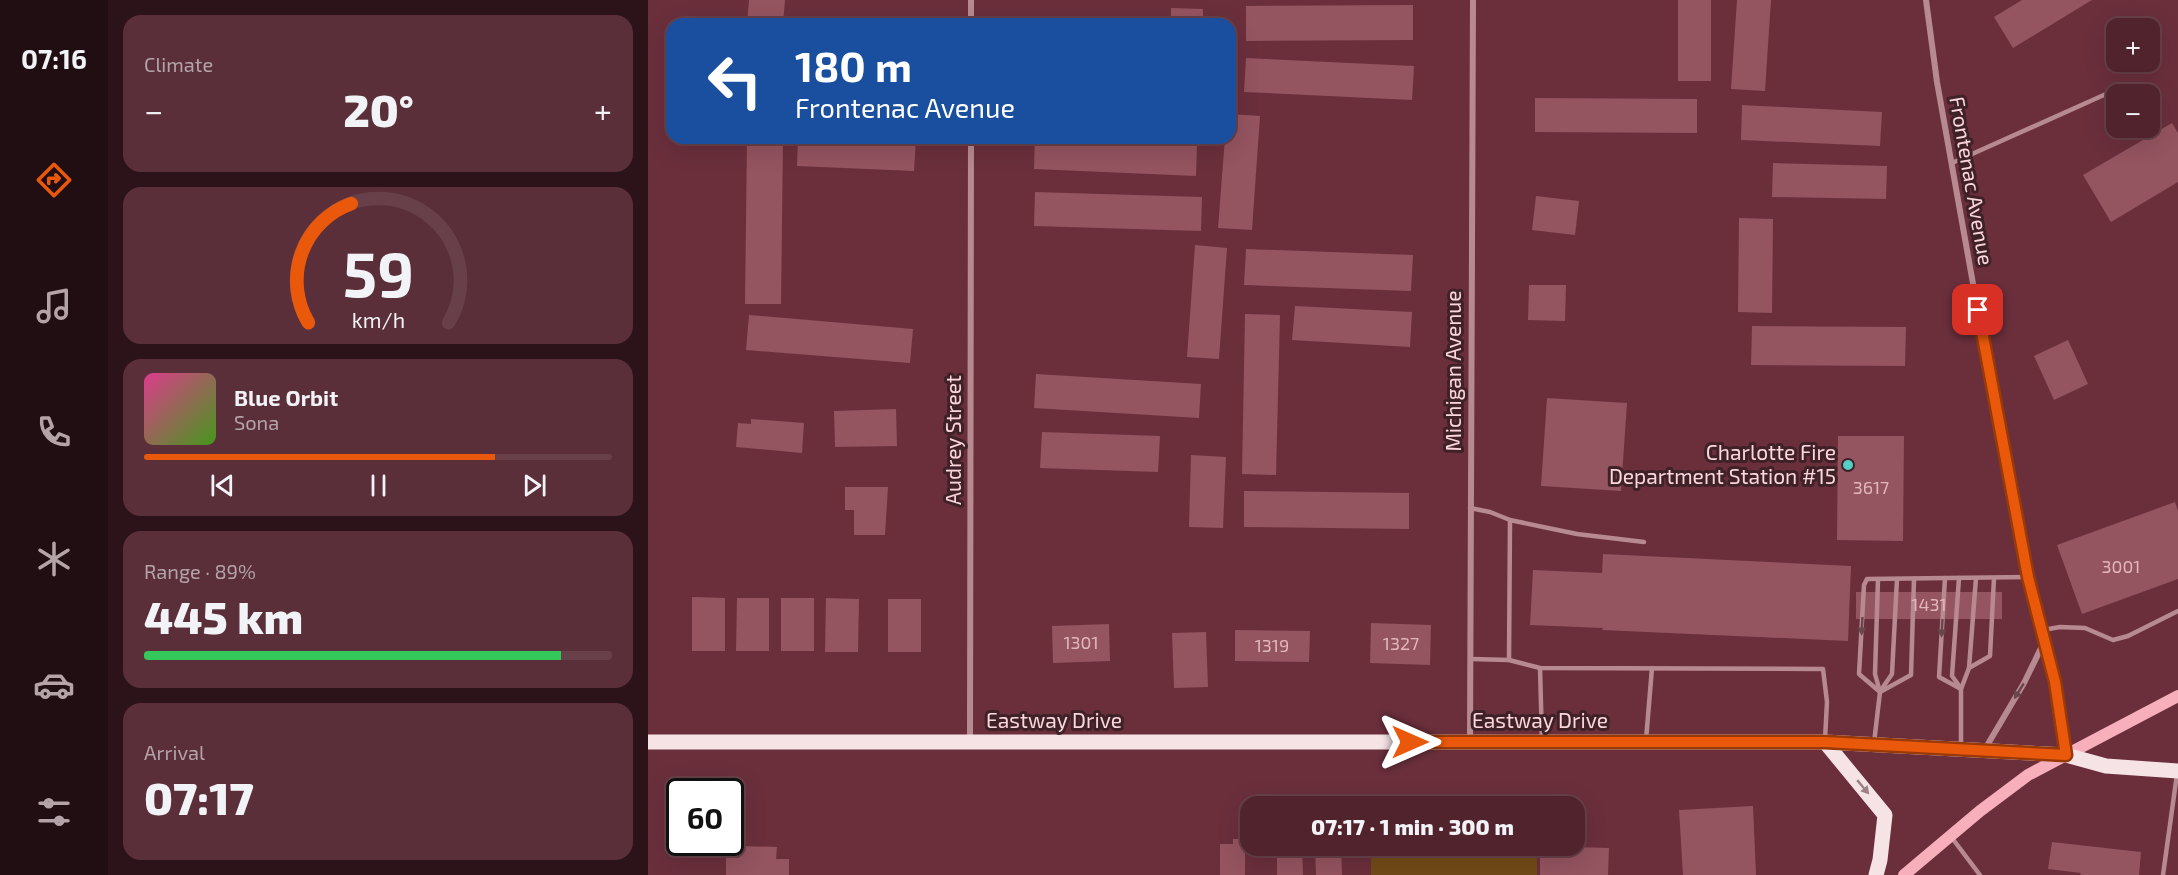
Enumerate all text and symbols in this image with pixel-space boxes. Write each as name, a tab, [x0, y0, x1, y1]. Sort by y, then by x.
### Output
map controls	[2106, 18, 2160, 138]
button: +	[2106, 18, 2160, 72]
text: 180 m	[795, 40, 912, 90]
text: 07:16	[21, 42, 87, 74]
icon: left	[696, 42, 774, 120]
text: Climate	[144, 52, 213, 76]
text: 20°	[343, 82, 414, 136]
button: −	[2106, 84, 2160, 138]
text: −	[144, 90, 163, 130]
text: +	[594, 90, 612, 130]
text: Frontenac Avenue	[795, 91, 1015, 123]
street label: Frontenac Avenue	[1945, 94, 2000, 267]
icon: directions	[33, 159, 75, 201]
text: 59	[342, 235, 414, 310]
pin	[1952, 284, 2003, 335]
icon: music	[33, 285, 75, 327]
street label: Michigan Avenue	[1440, 290, 1465, 452]
icon: arrive	[1961, 293, 1994, 326]
text: km/h	[351, 307, 405, 332]
street label: Audrey Street	[940, 375, 965, 505]
text: Blue Orbit	[234, 384, 338, 410]
text: Sona	[234, 410, 279, 434]
icon: phone	[33, 411, 75, 453]
place label: Charlotte Fire Department Station #15	[1609, 439, 1836, 488]
marker: Charlotte Fire Department Station #15	[1841, 458, 1855, 472]
icon: previous	[206, 469, 239, 502]
icon: pause	[362, 469, 395, 502]
icon: next	[518, 469, 551, 502]
house number: 3617	[1853, 476, 1889, 498]
icon: climate	[33, 538, 75, 580]
house number: 3001	[2102, 555, 2140, 577]
text: Range · 89%	[144, 559, 256, 583]
text: 445 km	[144, 589, 303, 643]
house number: 1431	[1911, 593, 1947, 615]
one-way arrow	[1857, 617, 1866, 636]
one-way arrow	[1937, 618, 1946, 637]
house number: 1301	[1063, 631, 1099, 653]
house number: 1327	[1383, 632, 1419, 654]
house number: 1319	[1255, 634, 1289, 656]
icon: car	[33, 664, 75, 706]
one-way arrow	[2013, 683, 2025, 699]
street label: Eastway Drive	[986, 707, 1122, 732]
street label: Eastway Drive	[1472, 707, 1608, 732]
position arrow	[1378, 710, 1442, 774]
text: Arrival	[144, 740, 205, 764]
text: 07:17	[144, 770, 254, 824]
speed limit sign: 60	[666, 778, 744, 856]
one-way arrow	[1856, 779, 1869, 795]
icon: filters	[33, 791, 75, 833]
text: 07:17 · 1 min · 300 m	[1311, 813, 1514, 839]

